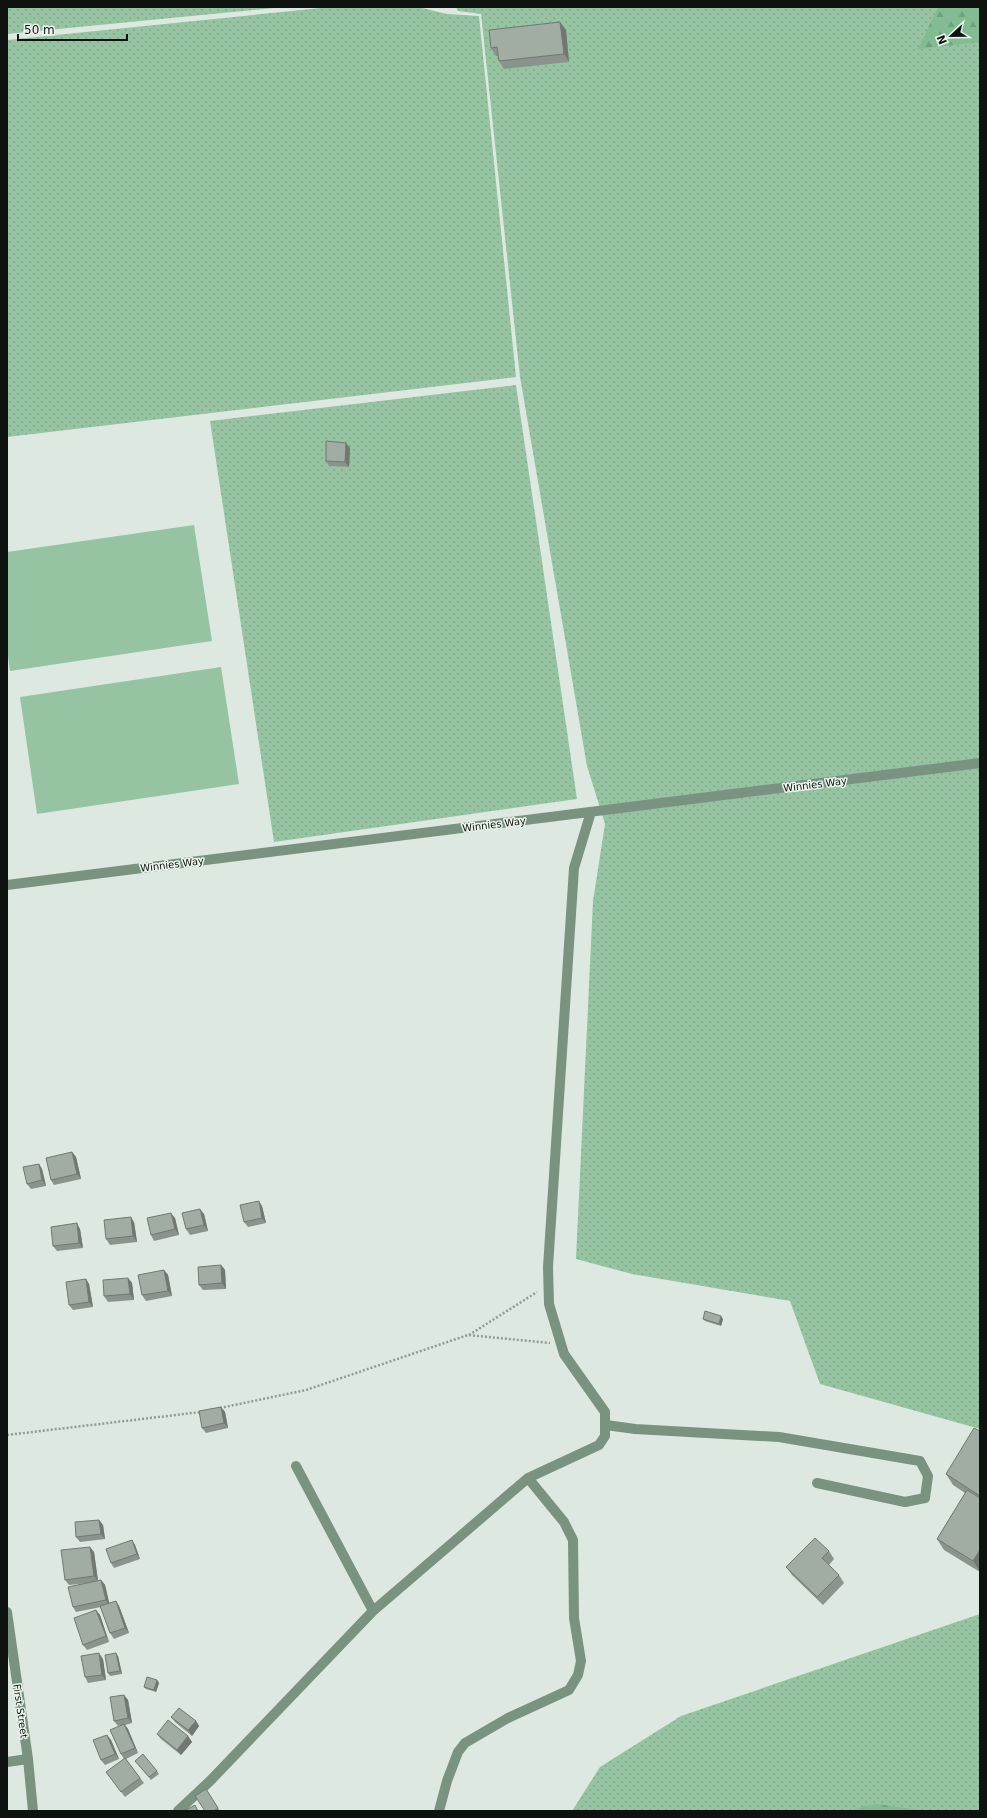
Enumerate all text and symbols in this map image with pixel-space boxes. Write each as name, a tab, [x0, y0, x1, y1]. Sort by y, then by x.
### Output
scale bar	[18, 16, 127, 42]
north arrow	[931, 16, 971, 56]
text: 50 m	[24, 23, 55, 37]
text: N	[934, 33, 950, 46]
street label: Winnies Way	[783, 775, 847, 794]
street label: Winnies Way	[462, 815, 526, 834]
street label: Winnies Way	[140, 855, 204, 874]
street label: First Street	[11, 1683, 30, 1739]

